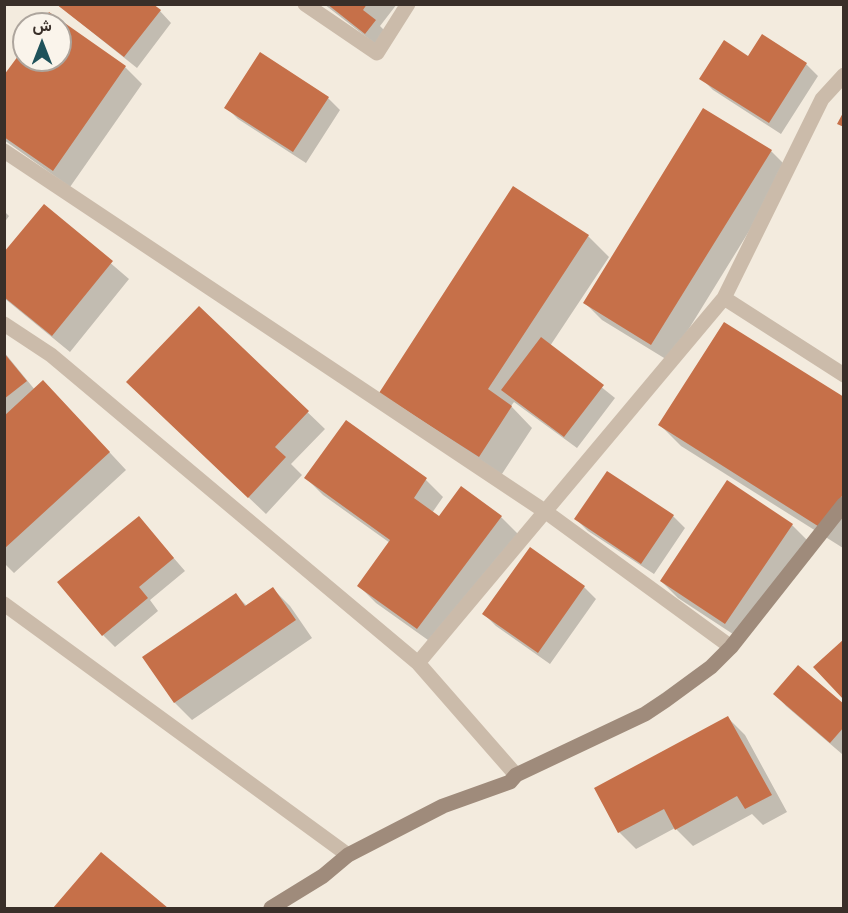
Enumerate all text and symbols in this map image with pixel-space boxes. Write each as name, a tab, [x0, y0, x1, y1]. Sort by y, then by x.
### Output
north arrow	[12, 12, 72, 72]
text: ش	[32, 15, 52, 37]

